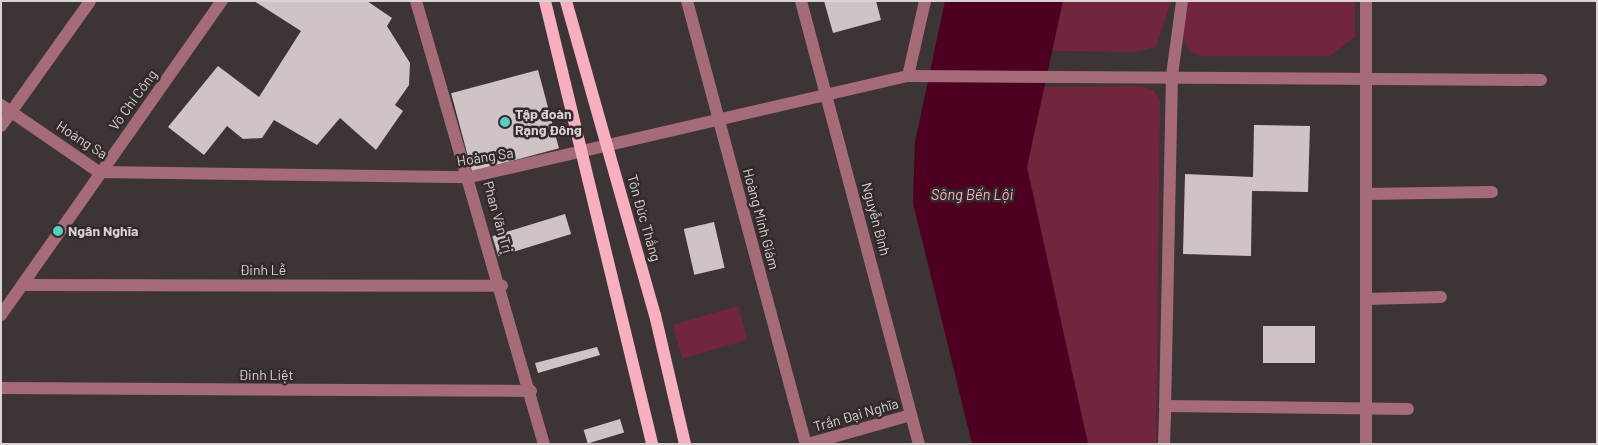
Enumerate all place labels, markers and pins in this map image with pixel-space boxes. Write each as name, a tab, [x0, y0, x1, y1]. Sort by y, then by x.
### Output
place label: Tập đoàn Rạng Đông	[515, 106, 582, 138]
marker: Tập đoàn Rạng Đông	[499, 116, 511, 128]
place label: Ngân Nghĩa	[68, 223, 138, 239]
marker: Ngân Nghĩa	[52, 225, 64, 237]

